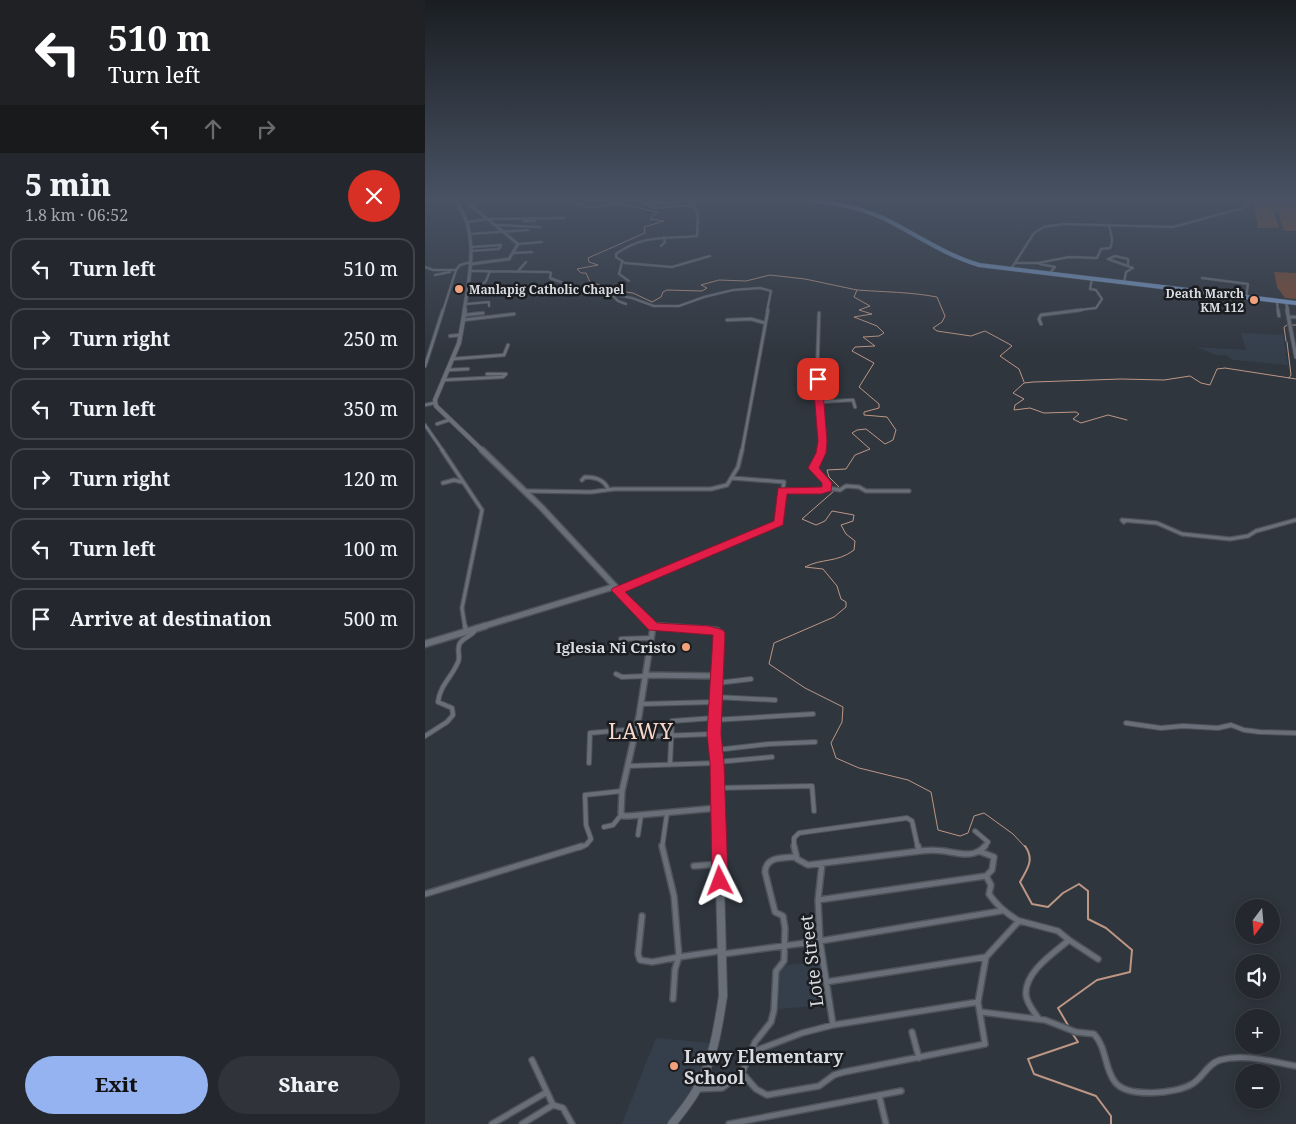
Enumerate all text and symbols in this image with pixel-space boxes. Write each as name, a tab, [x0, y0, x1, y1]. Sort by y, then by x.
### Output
text: 510 m	[108, 14, 211, 61]
icon: left	[25, 20, 90, 85]
text: Turn left	[108, 59, 200, 89]
icon: left	[146, 115, 174, 143]
icon: ahead	[199, 115, 227, 143]
icon: right	[252, 115, 280, 143]
text: 5 min	[25, 164, 111, 205]
button: close	[348, 170, 400, 222]
text: 1.8 km · 06:52	[25, 204, 128, 226]
icon: left	[27, 255, 55, 283]
text: Turn left	[70, 256, 156, 282]
text: 510 m	[343, 256, 398, 282]
place label: Manlapig Catholic Chapel	[469, 281, 625, 298]
marker: Manlapig Catholic Chapel	[453, 283, 465, 295]
place label: Death March KM 112	[1166, 285, 1244, 316]
marker: Death March KM 112	[1248, 294, 1260, 306]
icon: right	[27, 325, 55, 353]
text: Turn right	[70, 326, 170, 352]
text: 250 m	[343, 326, 398, 352]
pin	[797, 358, 839, 400]
icon: arrive	[804, 365, 832, 393]
icon: left	[27, 395, 55, 423]
text: Turn left	[70, 396, 156, 422]
text: 350 m	[343, 396, 398, 422]
icon: right	[27, 465, 55, 493]
text: Turn right	[70, 466, 170, 492]
text: 120 m	[343, 466, 398, 492]
icon: left	[27, 535, 55, 563]
text: Turn left	[70, 536, 156, 562]
text: 100 m	[343, 536, 398, 562]
icon: arrive	[27, 605, 55, 633]
text: Arrive at destination	[70, 606, 272, 632]
text: 500 m	[343, 606, 398, 632]
place label: Iglesia Ni Cristo	[556, 637, 676, 657]
marker: Iglesia Ni Cristo	[680, 641, 692, 653]
district label: LAWY	[608, 717, 674, 745]
position arrow	[693, 854, 745, 906]
north arrow	[1235, 899, 1280, 944]
map controls	[1235, 899, 1280, 1109]
street label: Lote Street	[793, 914, 829, 1008]
button: sound	[1235, 954, 1280, 999]
button: +	[1235, 1009, 1280, 1054]
place label: Lawy Elementary School	[684, 1044, 844, 1089]
button: Exit	[25, 1056, 208, 1114]
button: Share	[218, 1056, 400, 1114]
marker: Lawy Elementary School	[668, 1060, 680, 1072]
button: −	[1235, 1064, 1280, 1109]

